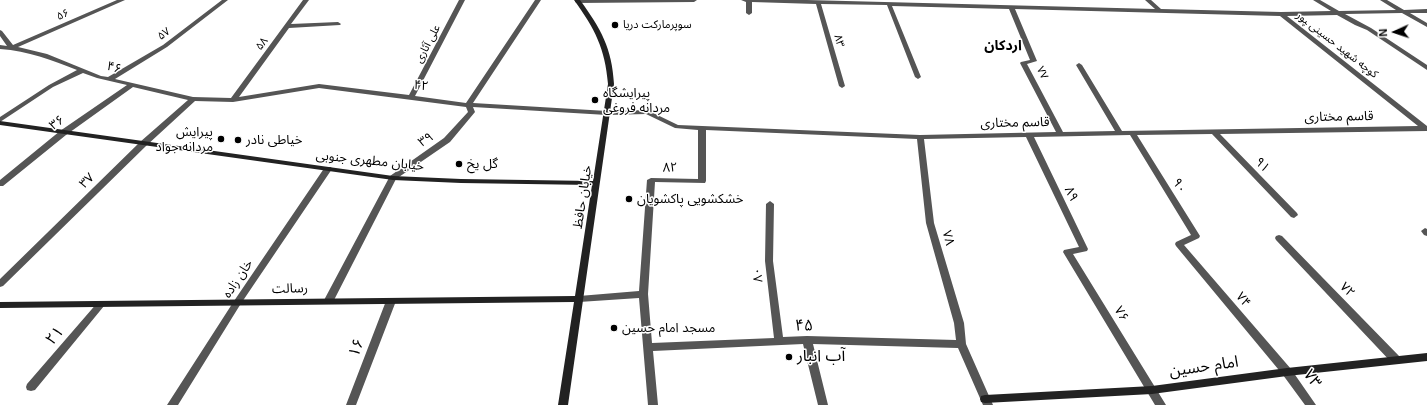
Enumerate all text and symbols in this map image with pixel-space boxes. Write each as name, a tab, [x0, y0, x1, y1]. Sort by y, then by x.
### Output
street label: ۵۶	[55, 6, 71, 24]
street label: کوچه شهید حسینی ‍پور	[1294, 9, 1380, 81]
north arrow	[1375, 12, 1415, 52]
place label: سوپرمارکت دریا	[623, 18, 692, 32]
marker: سوپرمارکت دریا	[610, 20, 620, 30]
street label: علی آثاری	[412, 23, 444, 65]
street label: ۵۷	[155, 25, 173, 43]
text: N	[1377, 28, 1389, 37]
street label: ۸۳	[831, 33, 847, 49]
street label: ۵۸	[253, 35, 271, 53]
district label: اردکان	[984, 38, 1022, 54]
street label: ۴۶	[105, 59, 123, 77]
street label: ۷۷	[1033, 64, 1051, 82]
street label: ۴۲	[413, 77, 429, 95]
place label: پیرایشگاه مردانه فروغی	[603, 85, 670, 116]
marker: پیرایشگاه مردانه فروغی	[590, 95, 600, 105]
street label: قاسم مختاری	[1304, 109, 1374, 125]
street label: ۳۶	[46, 112, 68, 134]
street label: قاسم مختاری	[980, 115, 1050, 131]
place label: پیرایش مردانه جواد	[156, 124, 213, 155]
street label: ۳۹	[415, 129, 437, 151]
place label: خیاطی نادر	[246, 132, 303, 148]
marker: پیرایش مردانه جواد	[216, 134, 226, 144]
marker: خیاطی نادر	[233, 135, 243, 145]
street label: خیابان مطهری جنوبی	[315, 148, 425, 174]
street label: ۹۱	[1251, 154, 1273, 176]
place label: گل یخ	[467, 156, 498, 172]
marker: گل یخ	[454, 159, 464, 169]
street label: ۸۲	[662, 160, 678, 176]
street label: خیابان حافظ	[570, 164, 596, 230]
street label: ۳۷	[76, 170, 98, 192]
street label: ۹۰	[1168, 176, 1190, 196]
street label: ۸۹	[1061, 184, 1081, 204]
place label: خشکشویی پاکشویان	[637, 191, 743, 207]
marker: خشکشویی پاکشویان	[624, 194, 634, 204]
street label: ۷۸	[939, 229, 957, 247]
street label: خان زاده	[220, 257, 256, 301]
street label: ۸۰	[749, 267, 767, 283]
street label: ۷۲	[1336, 279, 1358, 301]
street label: رسالت	[272, 281, 308, 297]
street label: ۷۴	[1232, 289, 1254, 311]
street label: ۷۶	[1110, 304, 1132, 324]
street label: ۴۵	[795, 316, 813, 336]
place label: مسجد امام حسین	[622, 320, 715, 336]
street label: ۲۱	[42, 323, 68, 349]
marker: مسجد امام حسین	[609, 323, 619, 333]
street label: ۱۶	[345, 336, 369, 360]
place label: آب انبار	[797, 347, 845, 367]
marker: آب انبار	[784, 352, 794, 362]
street label: امام حسین	[1168, 353, 1240, 381]
street label: ۷۳	[1299, 366, 1325, 392]

